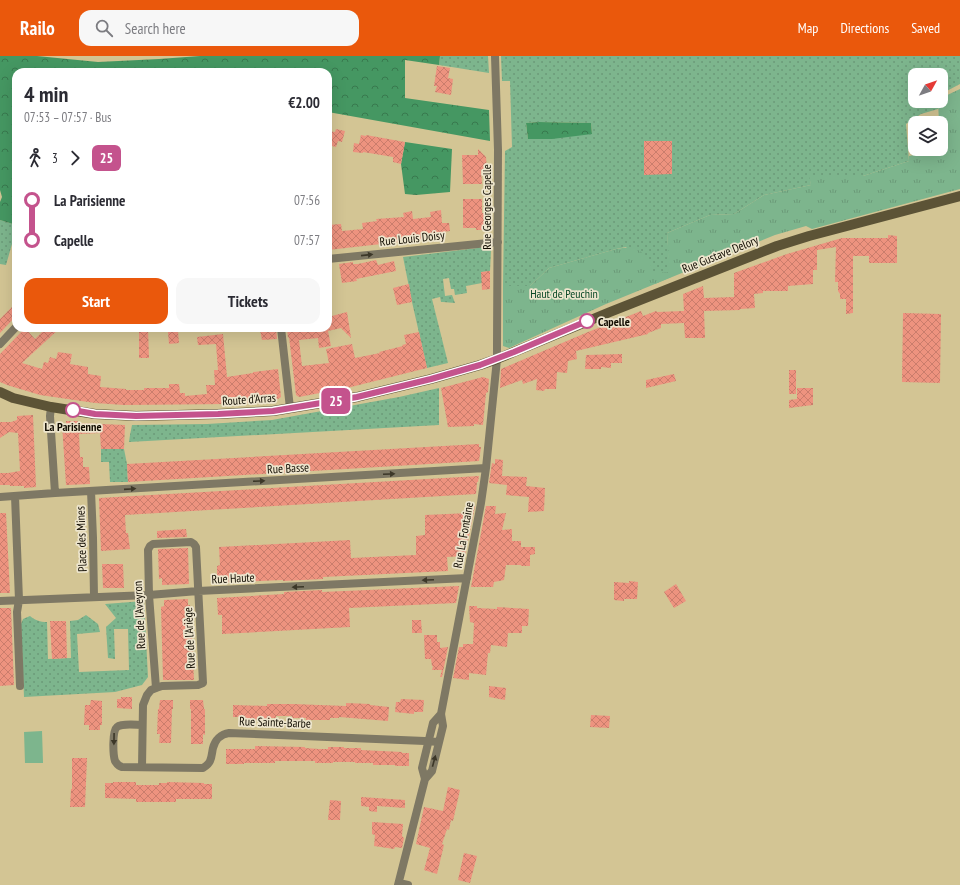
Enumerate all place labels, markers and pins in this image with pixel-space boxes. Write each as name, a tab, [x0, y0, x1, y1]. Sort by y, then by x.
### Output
marker: Capelle	[579, 313, 595, 329]
place label: Capelle	[598, 314, 630, 329]
marker: La Parisienne	[65, 402, 81, 418]
place label: La Parisienne	[44, 419, 102, 434]

